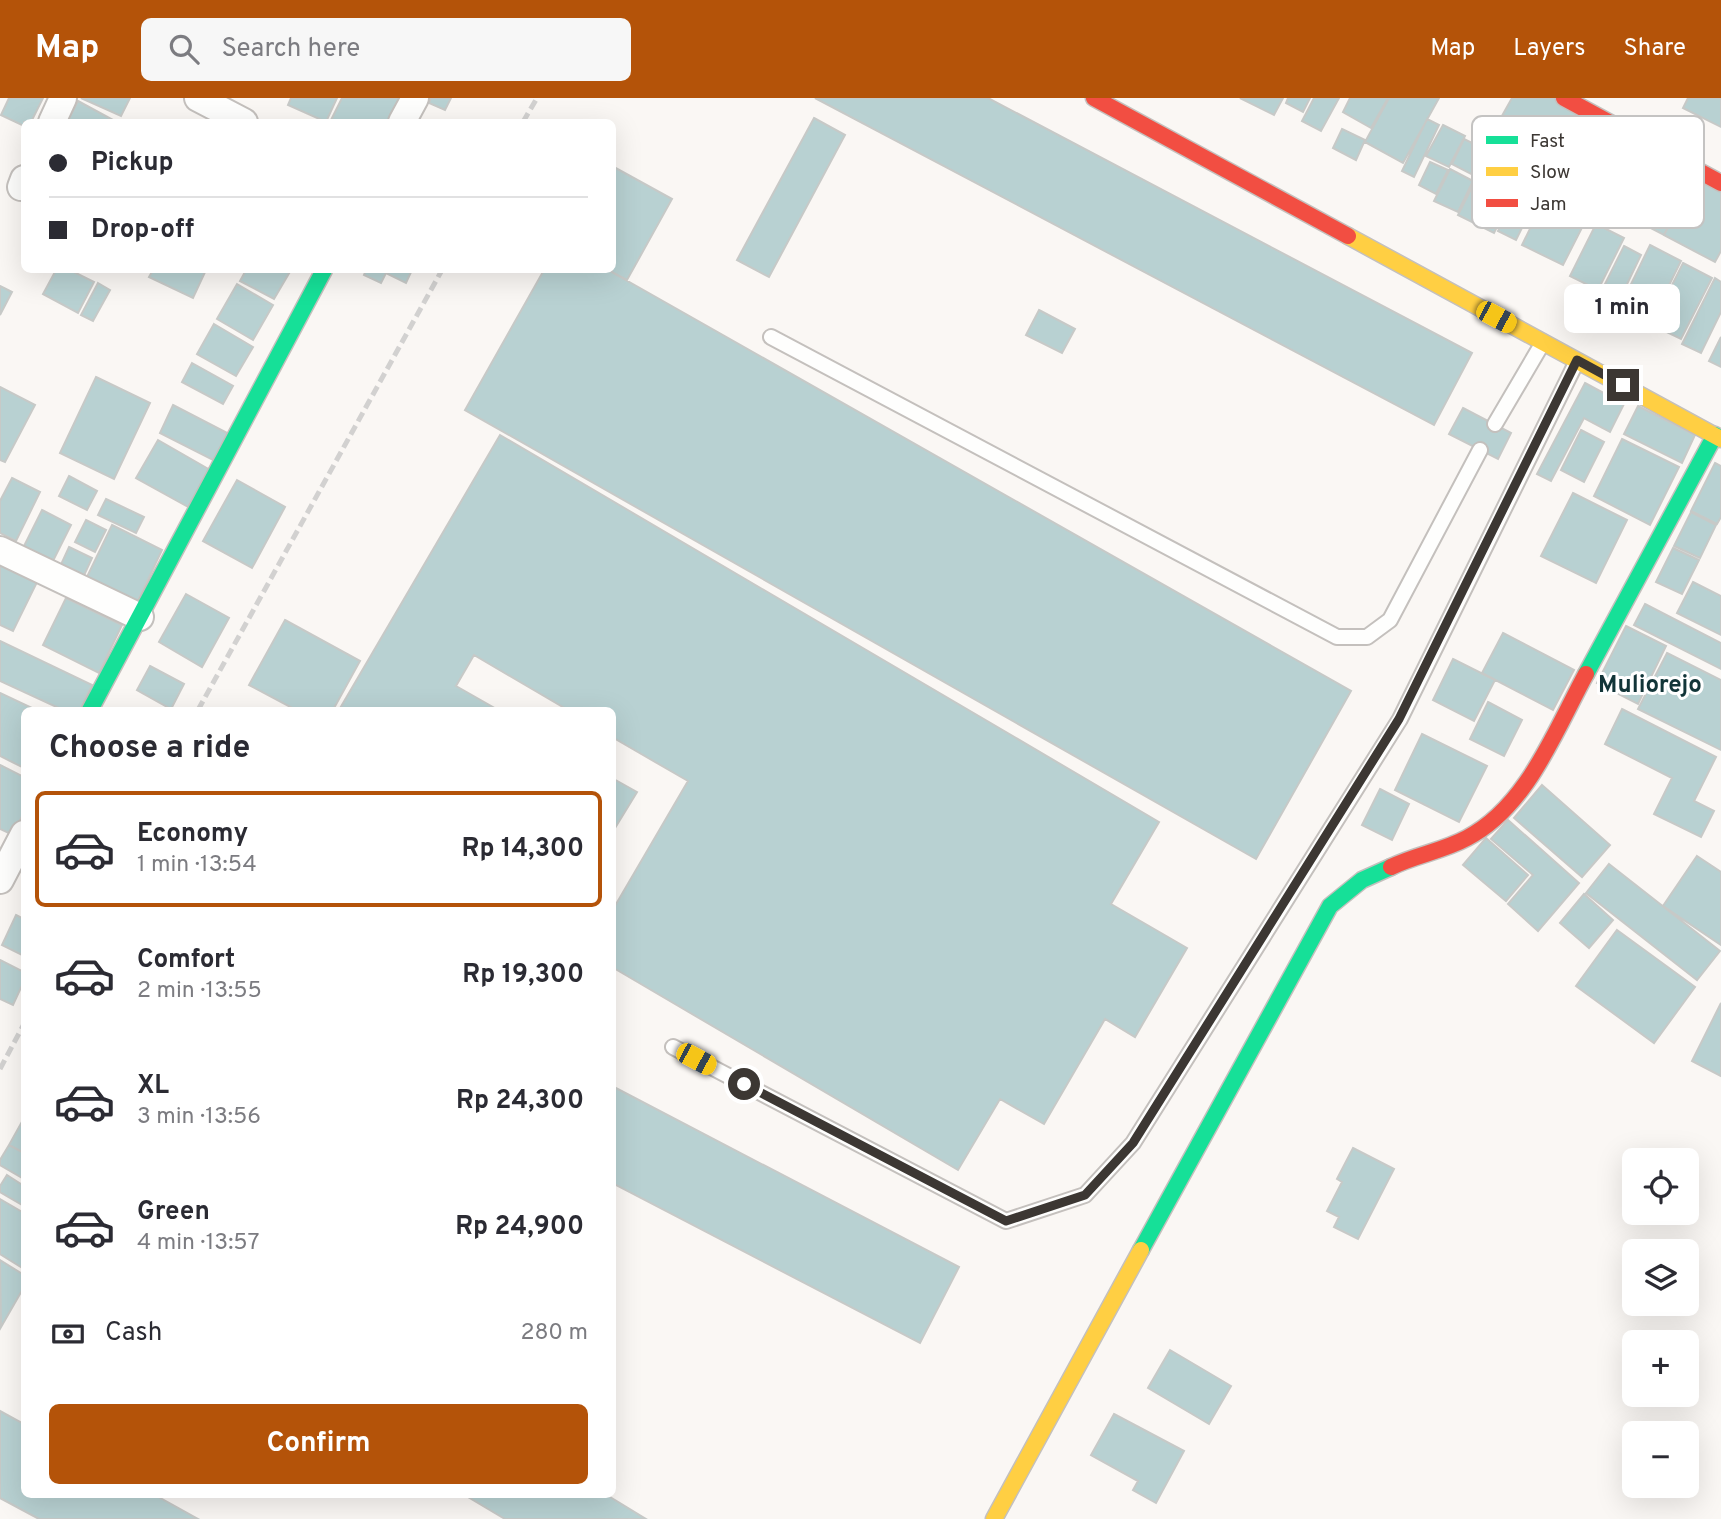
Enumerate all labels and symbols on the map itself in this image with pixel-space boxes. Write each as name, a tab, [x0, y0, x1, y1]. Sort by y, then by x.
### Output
legend	[1472, 116, 1704, 228]
text: Fast	[1530, 130, 1565, 154]
text: Slow	[1530, 161, 1570, 185]
text: Jam	[1530, 193, 1567, 217]
callout: 1 min	[1565, 284, 1681, 332]
car	[1473, 298, 1520, 336]
route end	[1607, 369, 1639, 401]
district label: Muliorejo	[1598, 671, 1702, 701]
car	[673, 1040, 720, 1078]
route start	[728, 1068, 760, 1100]

